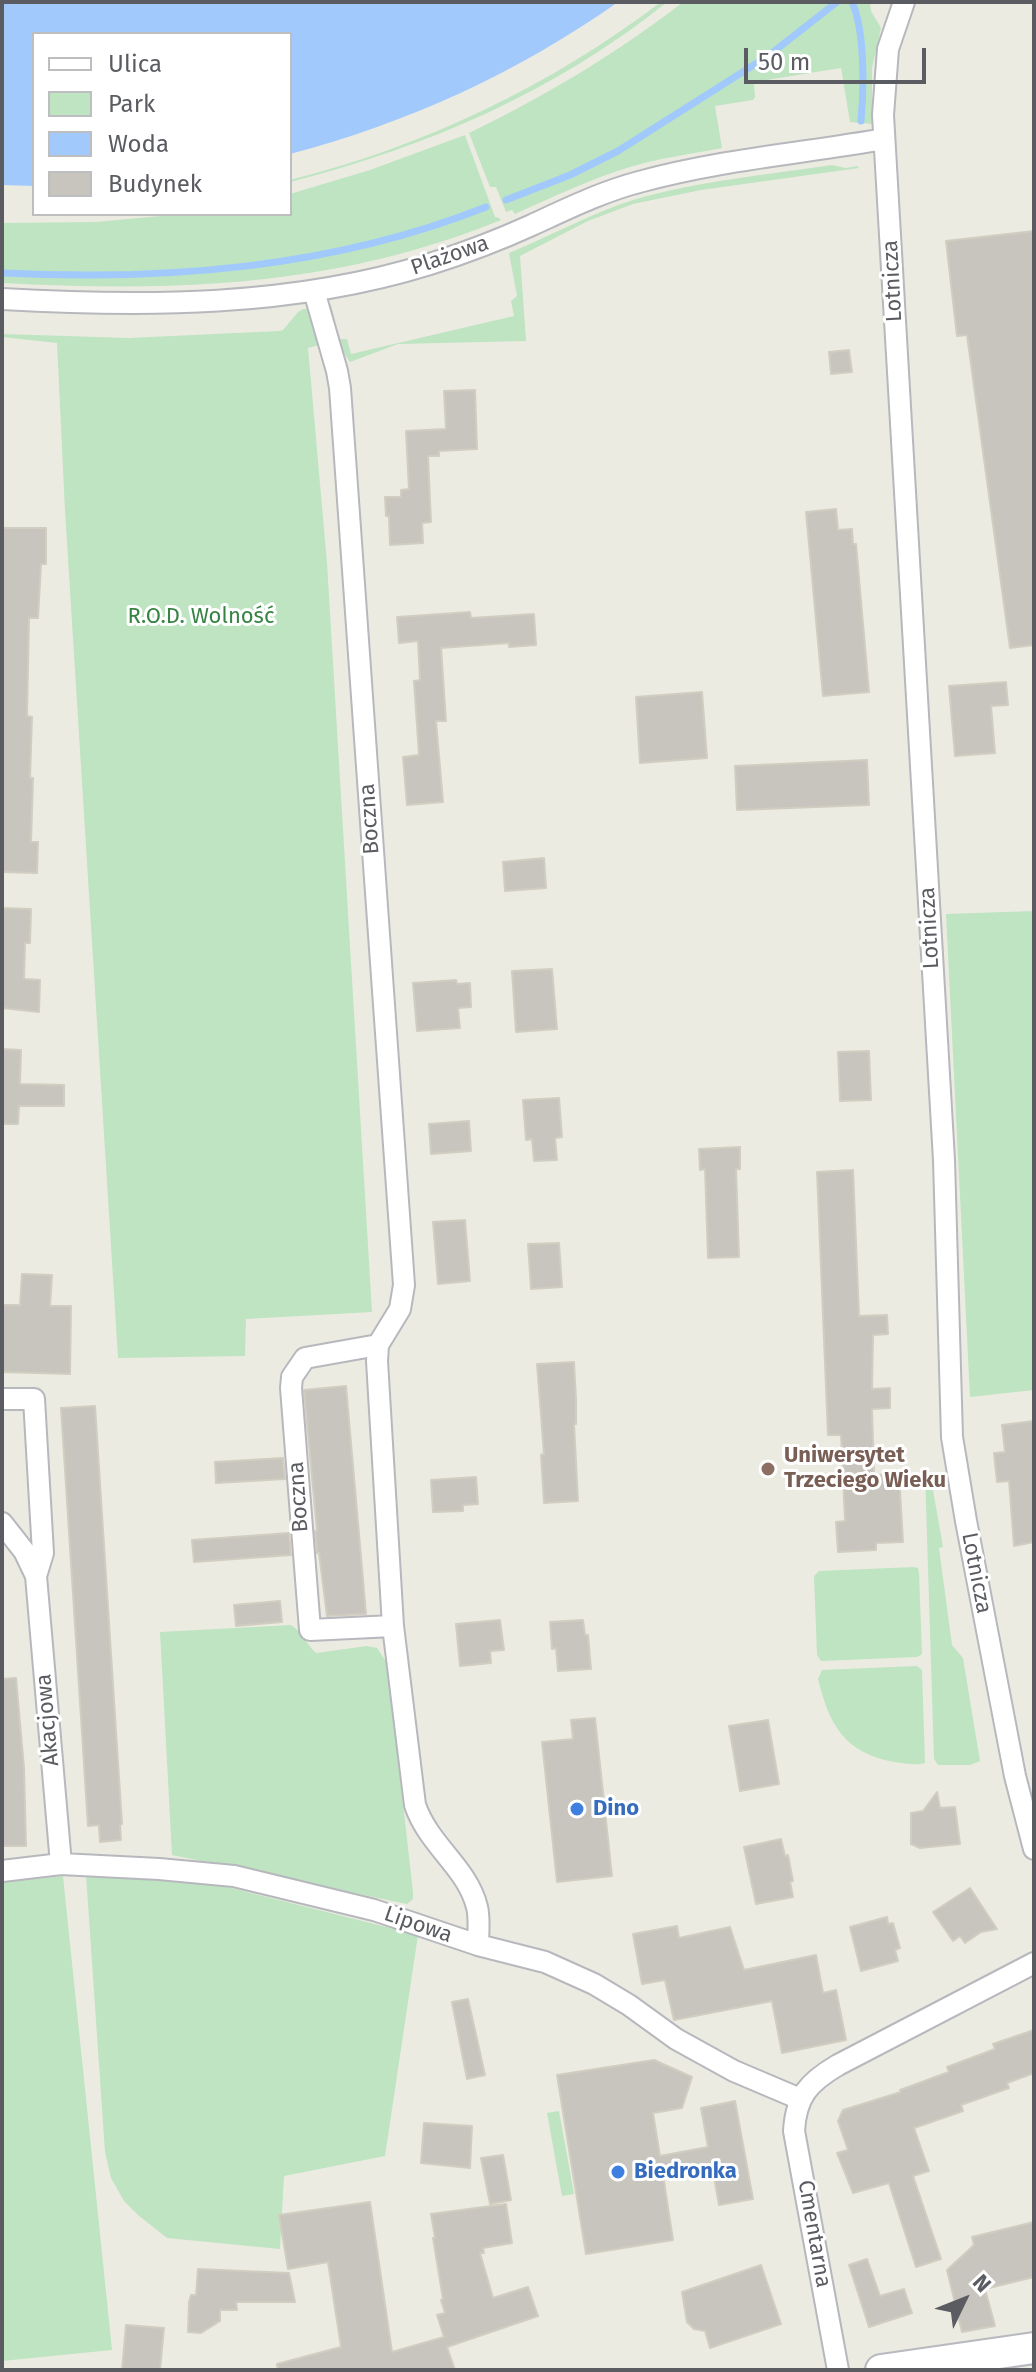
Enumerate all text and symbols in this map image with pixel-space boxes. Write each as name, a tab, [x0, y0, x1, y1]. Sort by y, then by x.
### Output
legend	[32, 32, 292, 216]
scale bar	[748, 32, 930, 82]
text: 50 m	[758, 48, 810, 76]
text: Ulica	[108, 50, 162, 78]
text: Park	[108, 90, 155, 118]
text: Woda	[108, 130, 169, 158]
text: Budynek	[108, 170, 202, 198]
street label: Plażowa	[408, 230, 492, 282]
street label: Lotnicza	[878, 239, 908, 323]
park label: R.O.D. Wolność	[128, 604, 274, 630]
street label: Boczna	[354, 783, 386, 855]
street label: Lotnicza	[915, 886, 945, 970]
place label: Uniwersytet Trzeciego Wieku	[784, 1443, 946, 1494]
marker: Uniwersytet Trzeciego Wieku	[759, 1460, 777, 1478]
street label: Boczna	[283, 1461, 315, 1533]
street label: Lotnicza	[955, 1530, 997, 1616]
street label: Akacjowa	[31, 1673, 65, 1767]
place label: Dino	[593, 1796, 639, 1822]
marker: Dino	[568, 1800, 586, 1818]
street label: Lipowa	[380, 1901, 456, 1949]
place label: Biedronka	[634, 2159, 737, 2185]
marker: Biedronka	[609, 2163, 627, 2181]
street label: Cmentarna	[792, 2178, 836, 2290]
north arrow	[924, 2260, 1004, 2340]
text: N	[967, 2269, 997, 2298]

